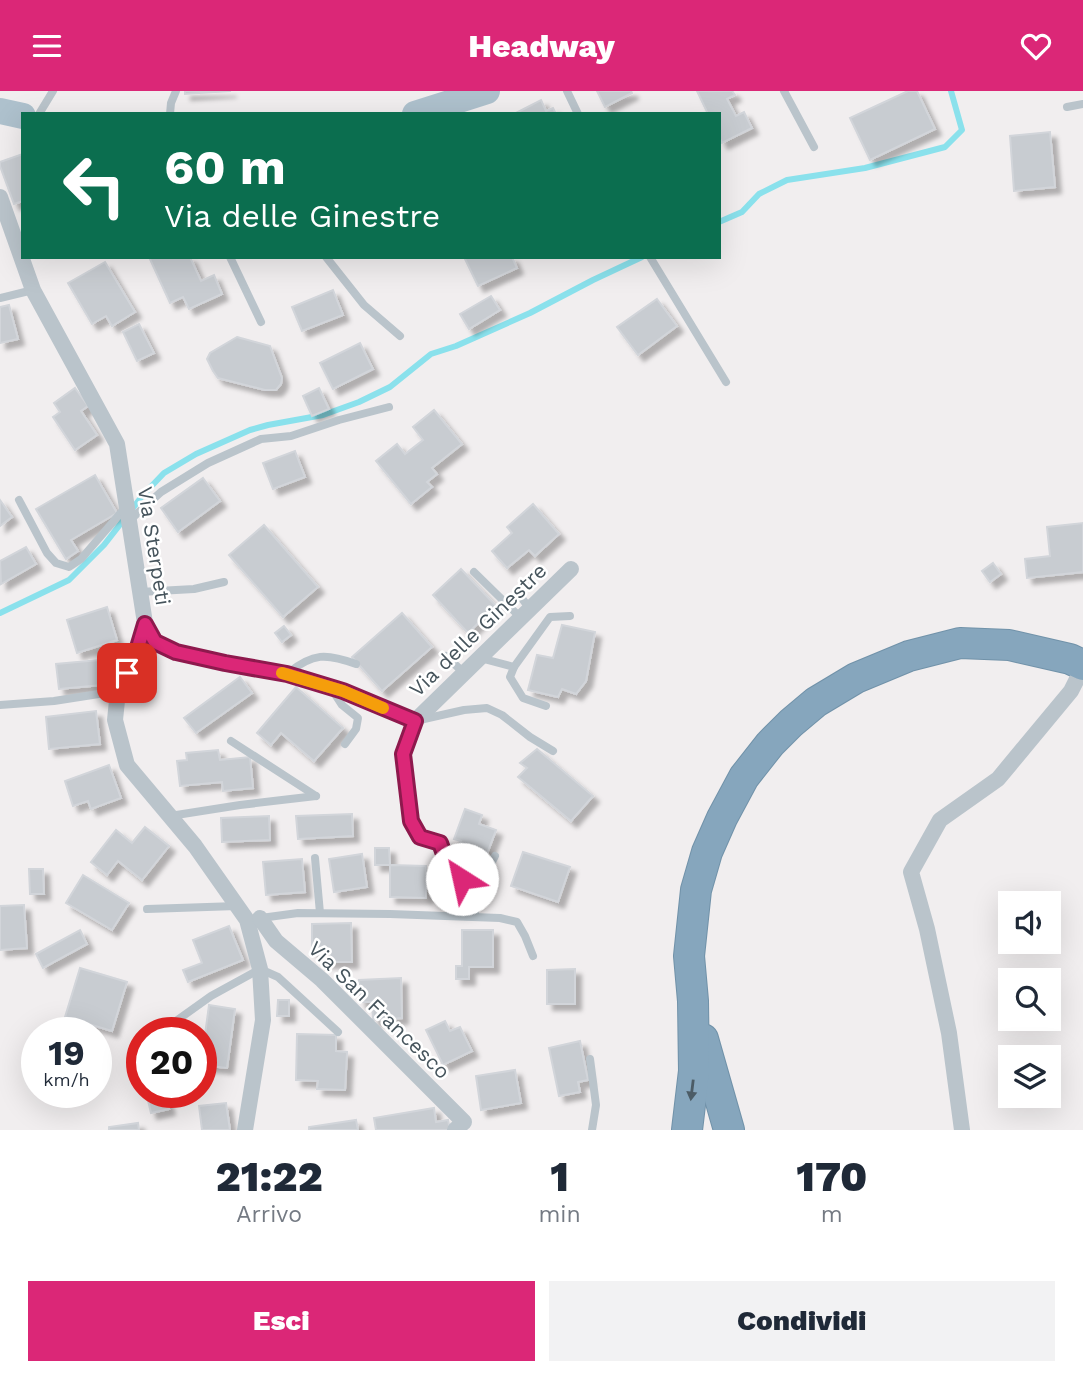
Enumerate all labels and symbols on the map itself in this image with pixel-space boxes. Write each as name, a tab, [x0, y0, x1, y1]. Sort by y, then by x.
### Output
street label: Via Sterpeti	[133, 485, 176, 607]
street label: Via delle Ginestre	[404, 558, 552, 702]
pin	[97, 643, 157, 703]
position arrow	[425, 842, 499, 916]
street label: Via San Francesco	[303, 936, 455, 1084]
speed limit sign: 20	[126, 1017, 217, 1108]
one-way arrow	[686, 1079, 697, 1101]

